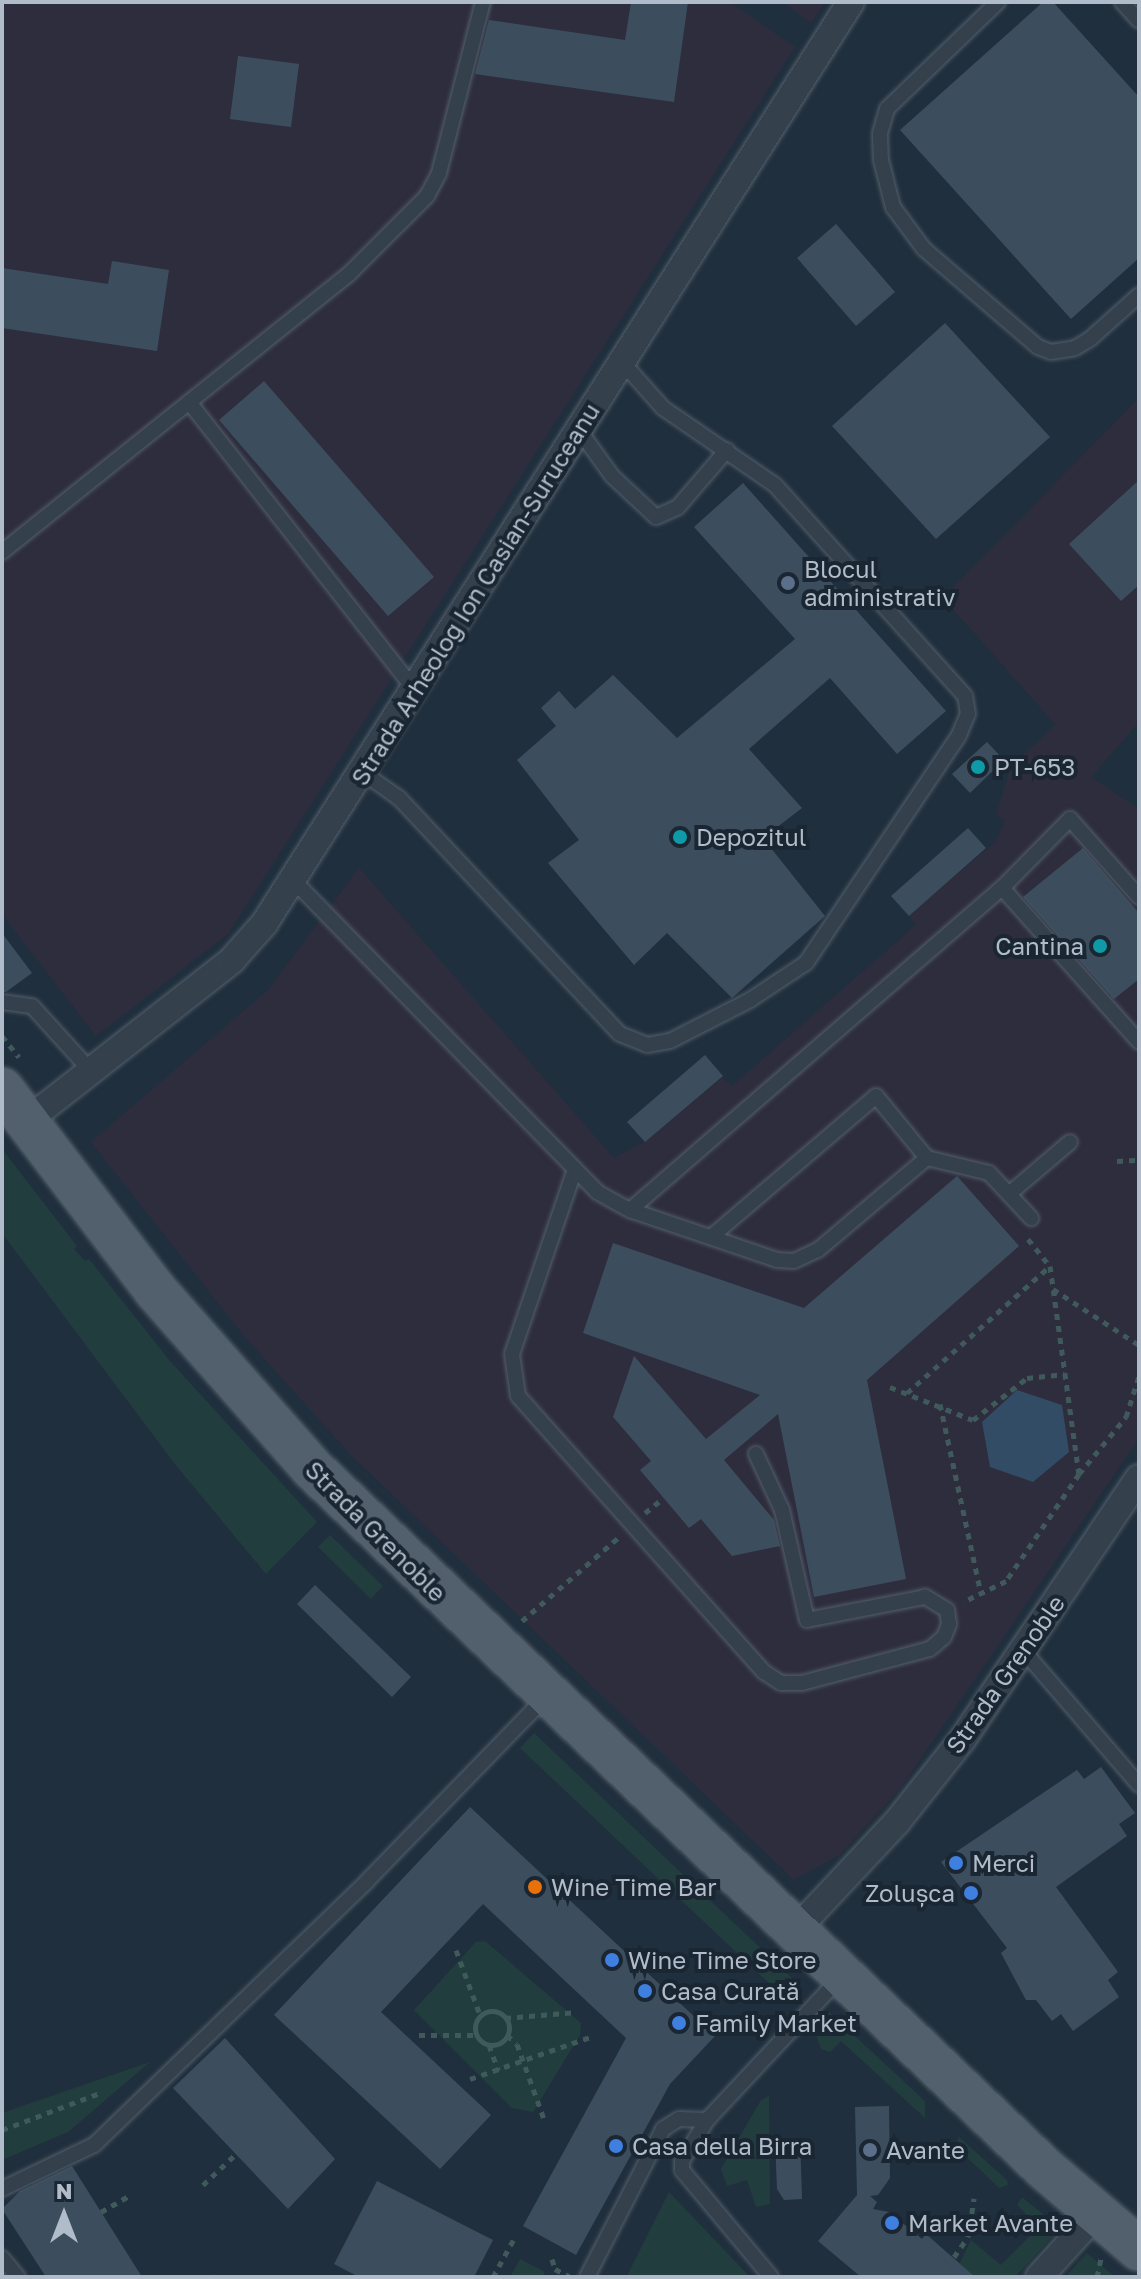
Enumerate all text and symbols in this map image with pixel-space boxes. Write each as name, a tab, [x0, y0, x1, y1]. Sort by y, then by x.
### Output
street label: Strada Arheolog Ion Casian-Suruceanu	[345, 398, 605, 790]
place label: Blocul administrativ	[804, 555, 955, 611]
marker: Blocul administrativ	[779, 574, 797, 592]
place label: PT-653	[994, 753, 1075, 781]
marker: PT-653	[969, 758, 987, 776]
place label: Depozitul	[696, 823, 806, 851]
marker: Depozitul	[671, 828, 689, 846]
place label: Cantina	[995, 932, 1084, 960]
marker: Cantina	[1091, 937, 1109, 955]
street label: Strada Grenoble	[300, 1455, 452, 1607]
street label: Strada Grenoble	[940, 1589, 1070, 1759]
place label: Merci	[972, 1849, 1035, 1877]
marker: Merci	[947, 1854, 965, 1872]
place label: Wine Time Bar	[551, 1873, 717, 1901]
marker: Wine Time Bar	[526, 1878, 544, 1896]
place label: Zolușca	[865, 1879, 955, 1907]
marker: Zolușca	[962, 1884, 980, 1902]
place label: Wine Time Store	[628, 1946, 817, 1974]
marker: Wine Time Store	[603, 1951, 621, 1969]
place label: Casa Curată	[661, 1977, 800, 2005]
marker: Casa Curată	[636, 1982, 654, 2000]
place label: Family Market	[695, 2009, 857, 2037]
marker: Family Market	[670, 2014, 688, 2032]
place label: Casa della Birra	[632, 2132, 812, 2160]
place label: Avante	[886, 2136, 965, 2164]
marker: Casa della Birra	[607, 2137, 625, 2155]
marker: Avante	[861, 2141, 879, 2159]
north arrow	[24, 2175, 104, 2255]
text: N	[56, 2177, 72, 2204]
place label: Market Avante	[908, 2209, 1073, 2237]
marker: Market Avante	[883, 2214, 901, 2232]

